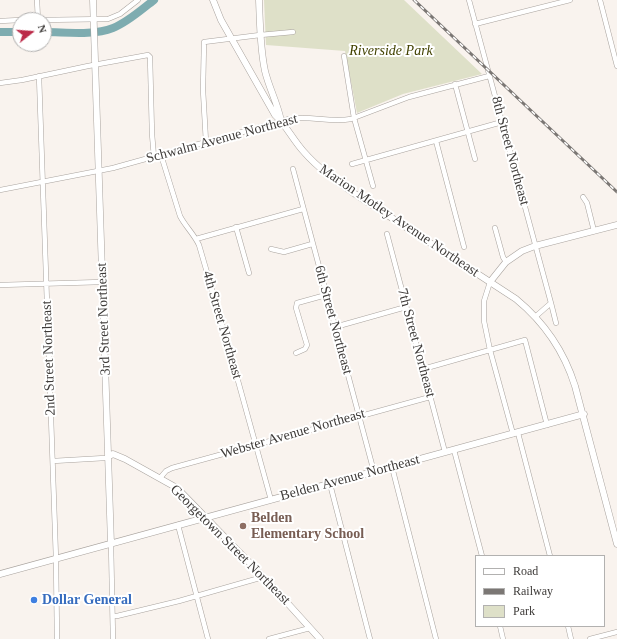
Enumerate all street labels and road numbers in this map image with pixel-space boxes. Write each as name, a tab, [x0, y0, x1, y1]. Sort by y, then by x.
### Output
street label: 8th Street Northeast	[487, 95, 533, 207]
street label: Schwalm Avenue Northeast	[144, 111, 300, 167]
street label: Marion Motley Avenue Northeast	[316, 161, 482, 281]
street label: 3rd Street Northeast	[94, 262, 114, 376]
street label: 6th Street Northeast	[310, 264, 356, 376]
street label: 4th Street Northeast	[198, 269, 246, 381]
street label: 7th Street Northeast	[393, 287, 439, 399]
street label: 2nd Street Northeast	[39, 300, 59, 416]
street label: Webster Avenue Northeast	[219, 405, 367, 463]
street label: Belden Avenue Northeast	[278, 451, 422, 505]
street label: Georgetown Street Northeast	[166, 481, 294, 609]

